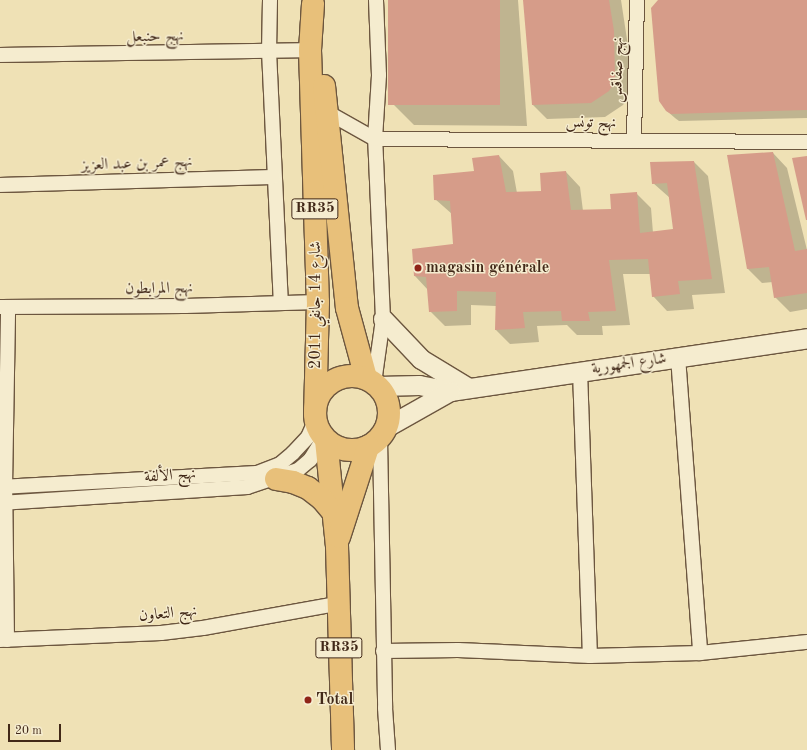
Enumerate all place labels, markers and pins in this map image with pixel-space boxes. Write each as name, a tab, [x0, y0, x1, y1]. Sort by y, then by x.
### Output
place label: magasin générale	[426, 258, 549, 278]
marker: magasin générale	[413, 263, 423, 273]
place label: Total	[316, 690, 353, 710]
marker: Total	[303, 695, 313, 705]

